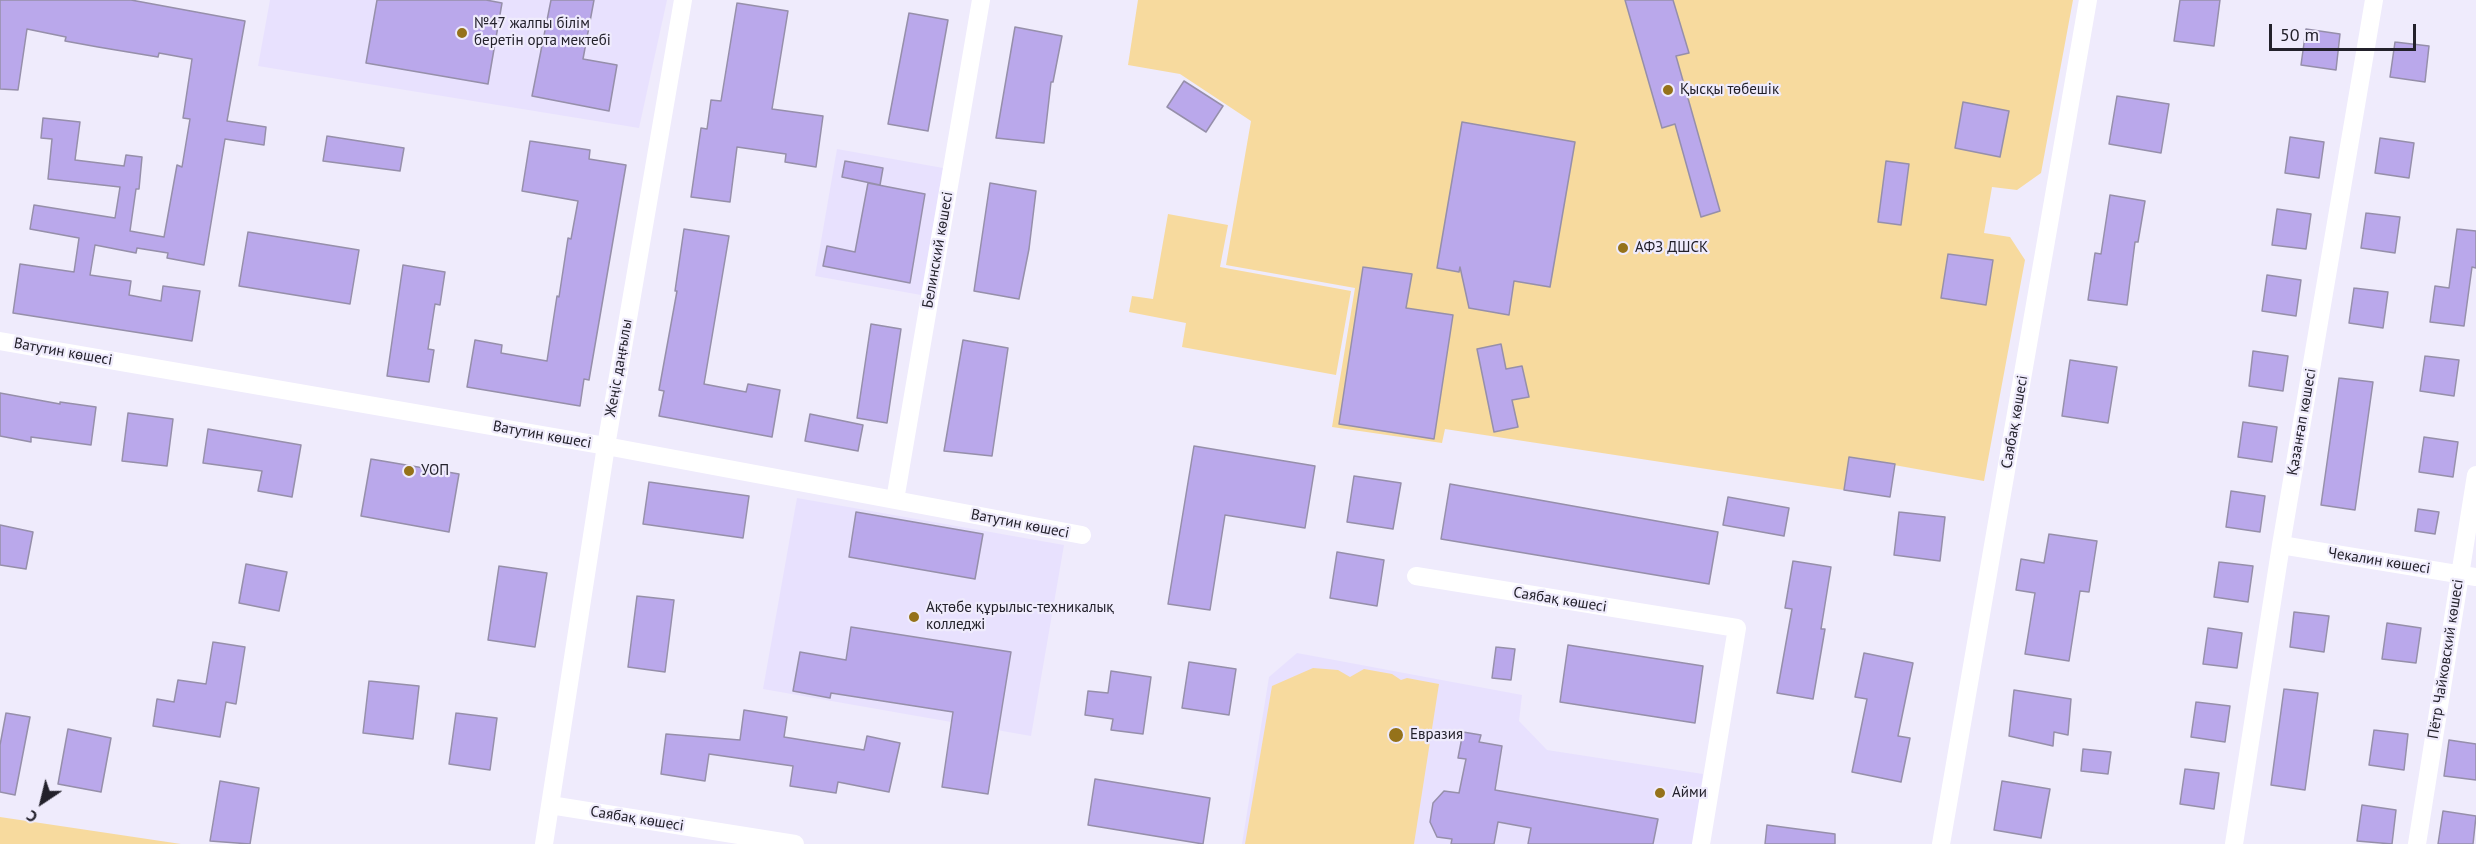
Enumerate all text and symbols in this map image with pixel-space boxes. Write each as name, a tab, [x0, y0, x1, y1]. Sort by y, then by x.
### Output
scale bar	[2272, 12, 2419, 50]
place label: №47 жалпы білім беретін орта мектебі	[474, 15, 611, 50]
text: 50 m	[2280, 23, 2319, 46]
marker: №47 жалпы білім беретін орта мектебі	[455, 26, 469, 40]
place label: Қысқы төбешік	[1680, 81, 1779, 99]
marker: Қысқы төбешік	[1661, 83, 1675, 97]
street label: Белинский көшесі	[919, 190, 957, 310]
place label: АФЗ ДШСК	[1635, 239, 1708, 257]
marker: АФЗ ДШСК	[1616, 241, 1630, 255]
street label: Жеңіс даңғылы	[602, 318, 636, 418]
street label: Ватутин көшесі	[12, 334, 114, 370]
street label: Қазанғап көшесі	[2284, 367, 2320, 477]
street label: Саябақ көшесі	[1998, 374, 2032, 470]
street label: Ватутин көшесі	[491, 417, 593, 453]
place label: УОП	[421, 462, 449, 480]
marker: УОП	[402, 464, 416, 478]
street label: Ватутин көшесі	[969, 506, 1071, 542]
street label: Чекалин көшесі	[2326, 544, 2432, 578]
street label: Пётр Чайковский көшесі	[2424, 578, 2468, 740]
street label: Саябақ көшесі	[1512, 584, 1608, 616]
place label: Ақтөбе құрылыс-техникалық колледжі	[926, 599, 1114, 634]
marker: Ақтөбе құрылыс-техникалық колледжі	[907, 610, 921, 624]
marker: Евразия	[1387, 726, 1405, 744]
place label: Евразия	[1410, 726, 1463, 744]
north arrow	[12, 772, 72, 832]
place label: Айми	[1672, 784, 1707, 802]
marker: Айми	[1653, 786, 1667, 800]
street label: Саябақ көшесі	[589, 803, 685, 835]
text: С	[22, 806, 41, 828]

